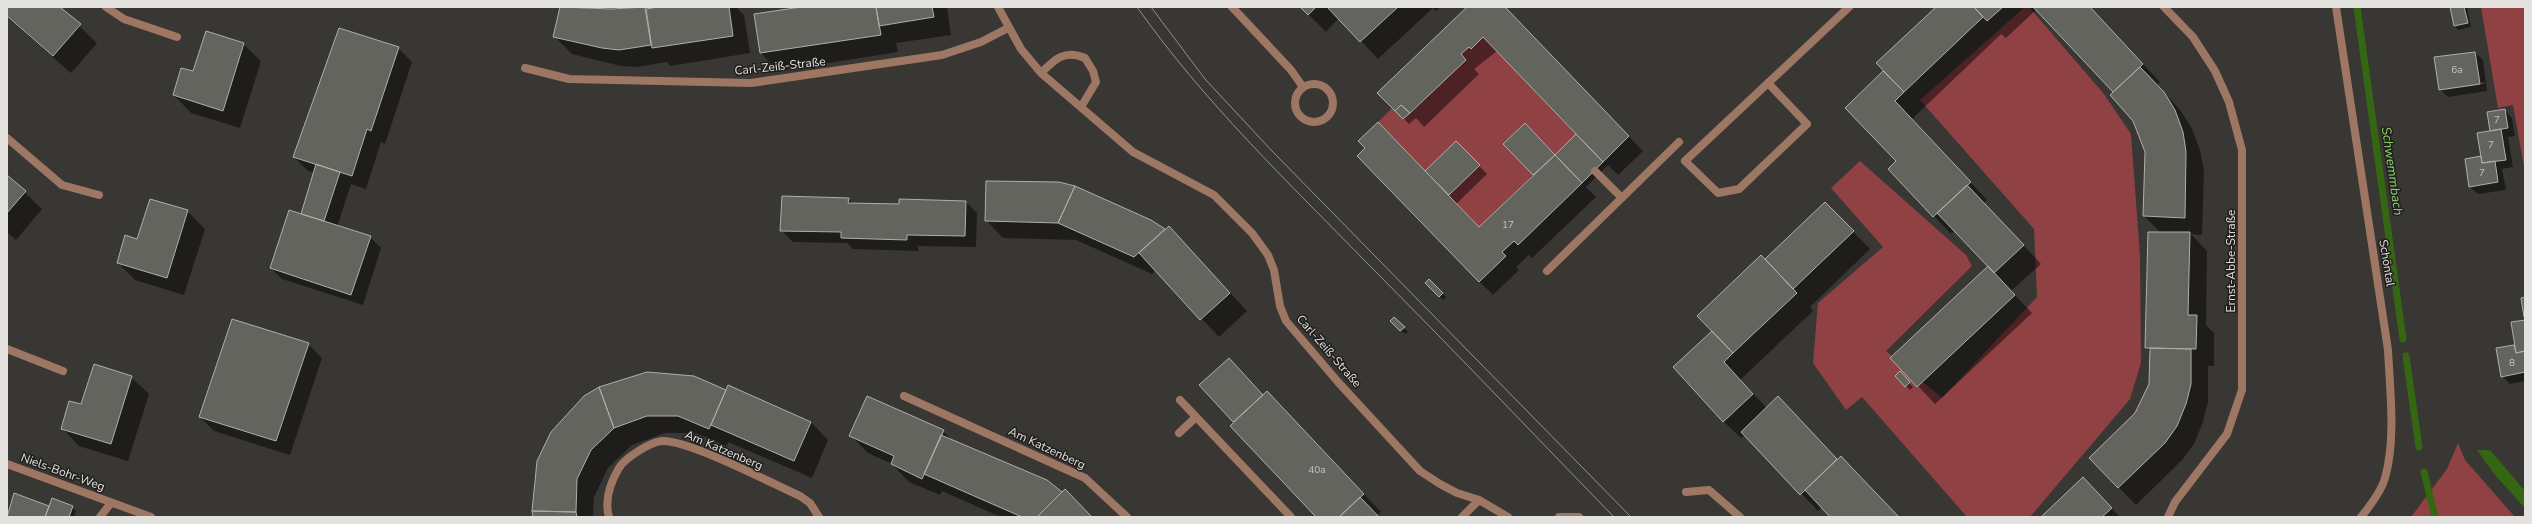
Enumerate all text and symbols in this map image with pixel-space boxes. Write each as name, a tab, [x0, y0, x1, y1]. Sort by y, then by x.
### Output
street label: Carl-Zeiß-Straße	[734, 53, 826, 79]
house number: 6a	[2451, 63, 2463, 77]
house number: 7	[2494, 113, 2500, 127]
water label: Schwemmbach	[2377, 126, 2407, 216]
house number: 7	[2488, 138, 2494, 152]
house number: 7	[2479, 166, 2485, 180]
street label: Ernst-Abbe-Straße	[2223, 210, 2239, 312]
house number: 17	[1502, 218, 1514, 232]
street label: Schöntal	[2375, 238, 2399, 288]
street label: Carl-Zeiß-Straße	[1293, 311, 1365, 391]
house number: 8	[2509, 356, 2515, 370]
street label: Am Katzenberg	[1006, 423, 1088, 473]
street label: Am Katzenberg	[682, 426, 766, 474]
street label: Niels-Bohr-Weg	[19, 449, 107, 495]
house number: 40a	[1308, 463, 1326, 477]

